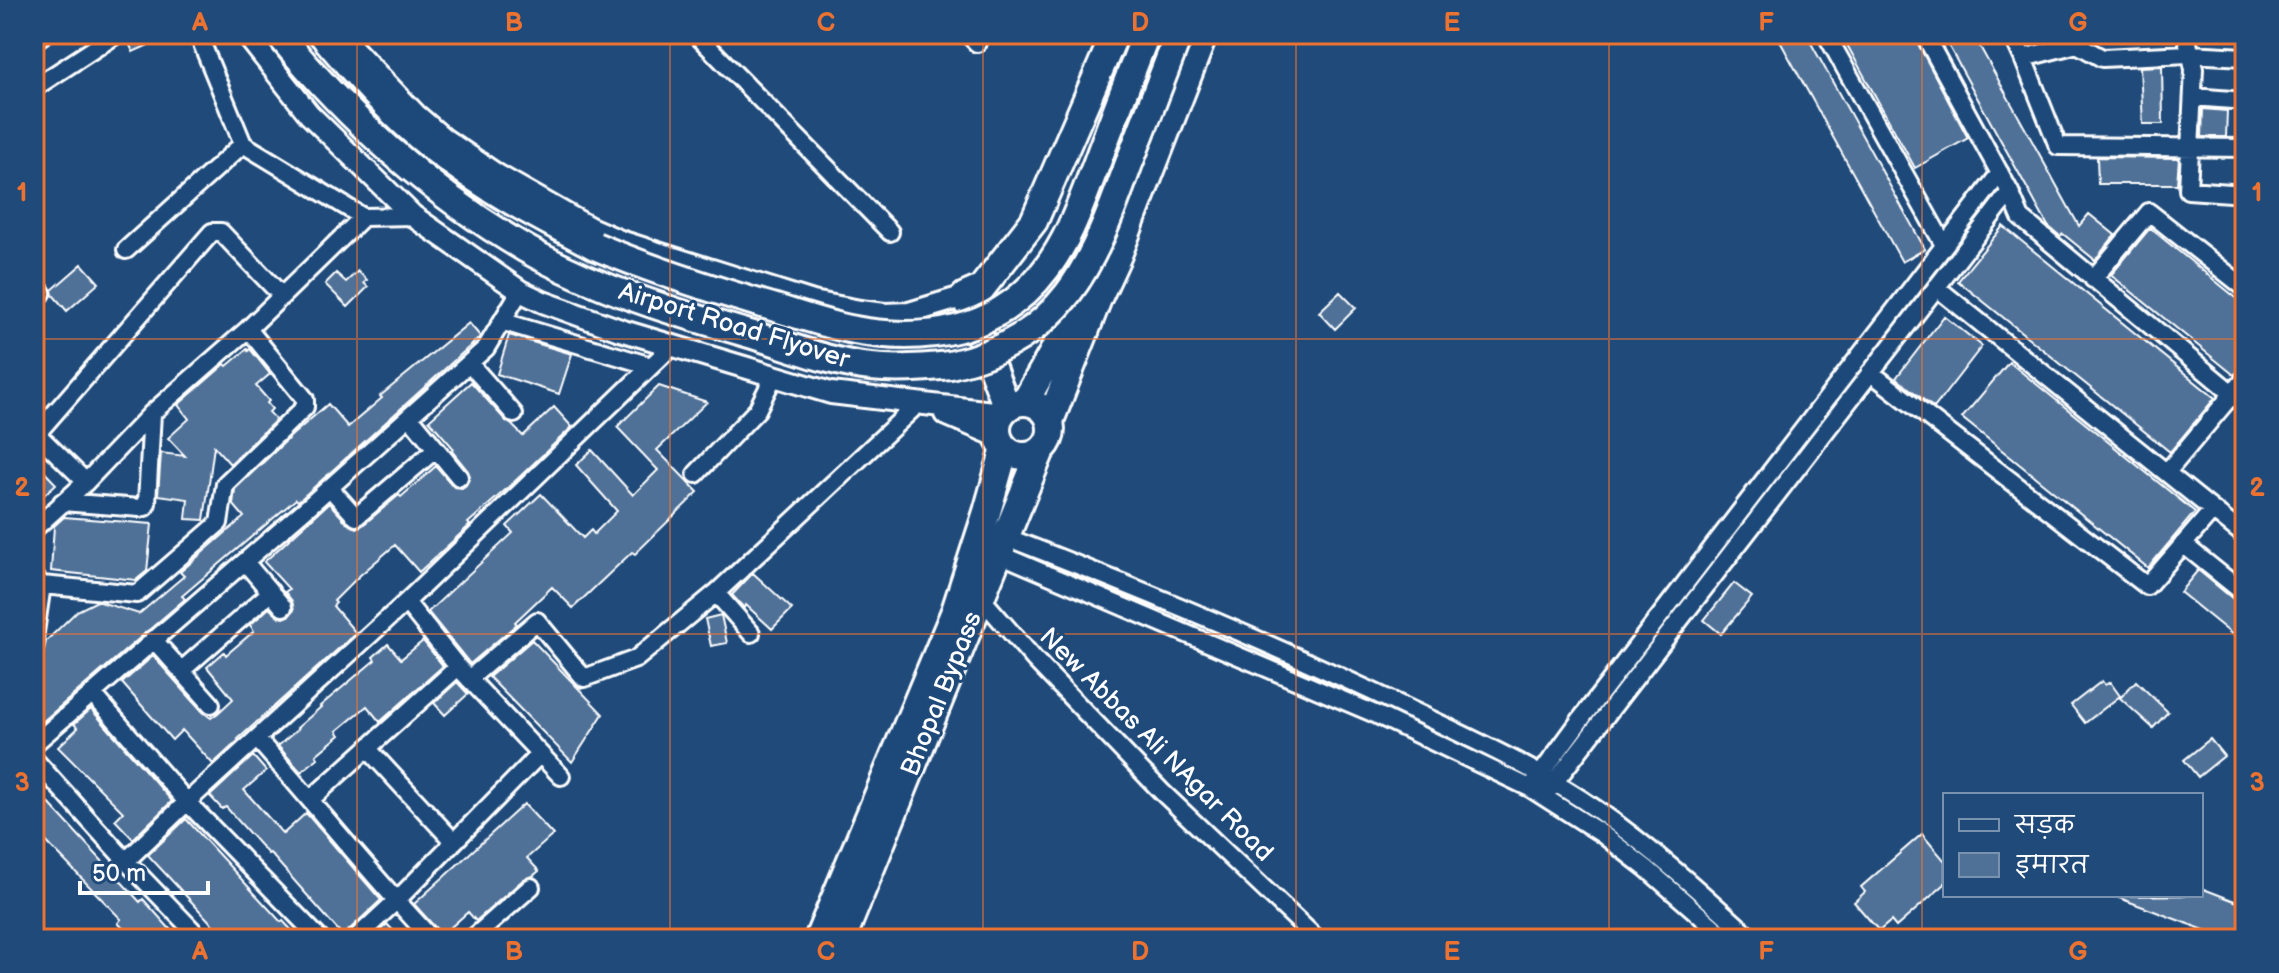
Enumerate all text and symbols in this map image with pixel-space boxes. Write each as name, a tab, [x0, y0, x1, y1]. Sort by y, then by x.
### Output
text: A	[191, 8, 208, 39]
text: B	[505, 8, 523, 39]
text: C	[817, 8, 835, 39]
text: D	[1131, 8, 1149, 39]
text: E	[1444, 8, 1461, 39]
text: F	[1758, 8, 1774, 39]
text: G	[2068, 8, 2088, 39]
text: 1	[17, 178, 27, 209]
text: 1	[2252, 178, 2262, 209]
street label: Airport Road Flyover	[615, 276, 854, 376]
text: 2	[14, 473, 30, 504]
text: 2	[2249, 473, 2265, 504]
street label: Bhopal Bypass	[895, 607, 989, 781]
street label: New Abbas Ali NAgar Road	[1033, 622, 1279, 868]
text: 3	[14, 768, 30, 799]
text: 3	[2249, 768, 2265, 799]
legend	[1943, 793, 2203, 897]
text: सड़क	[2013, 811, 2076, 840]
scale bar	[80, 845, 208, 895]
text: इमारत	[2015, 851, 2090, 880]
text: 50 m	[92, 859, 146, 888]
text: A	[191, 937, 208, 968]
text: B	[505, 937, 523, 968]
text: C	[817, 937, 835, 968]
text: D	[1131, 937, 1149, 968]
text: E	[1444, 937, 1461, 968]
text: F	[1758, 937, 1774, 968]
text: G	[2068, 937, 2088, 968]

